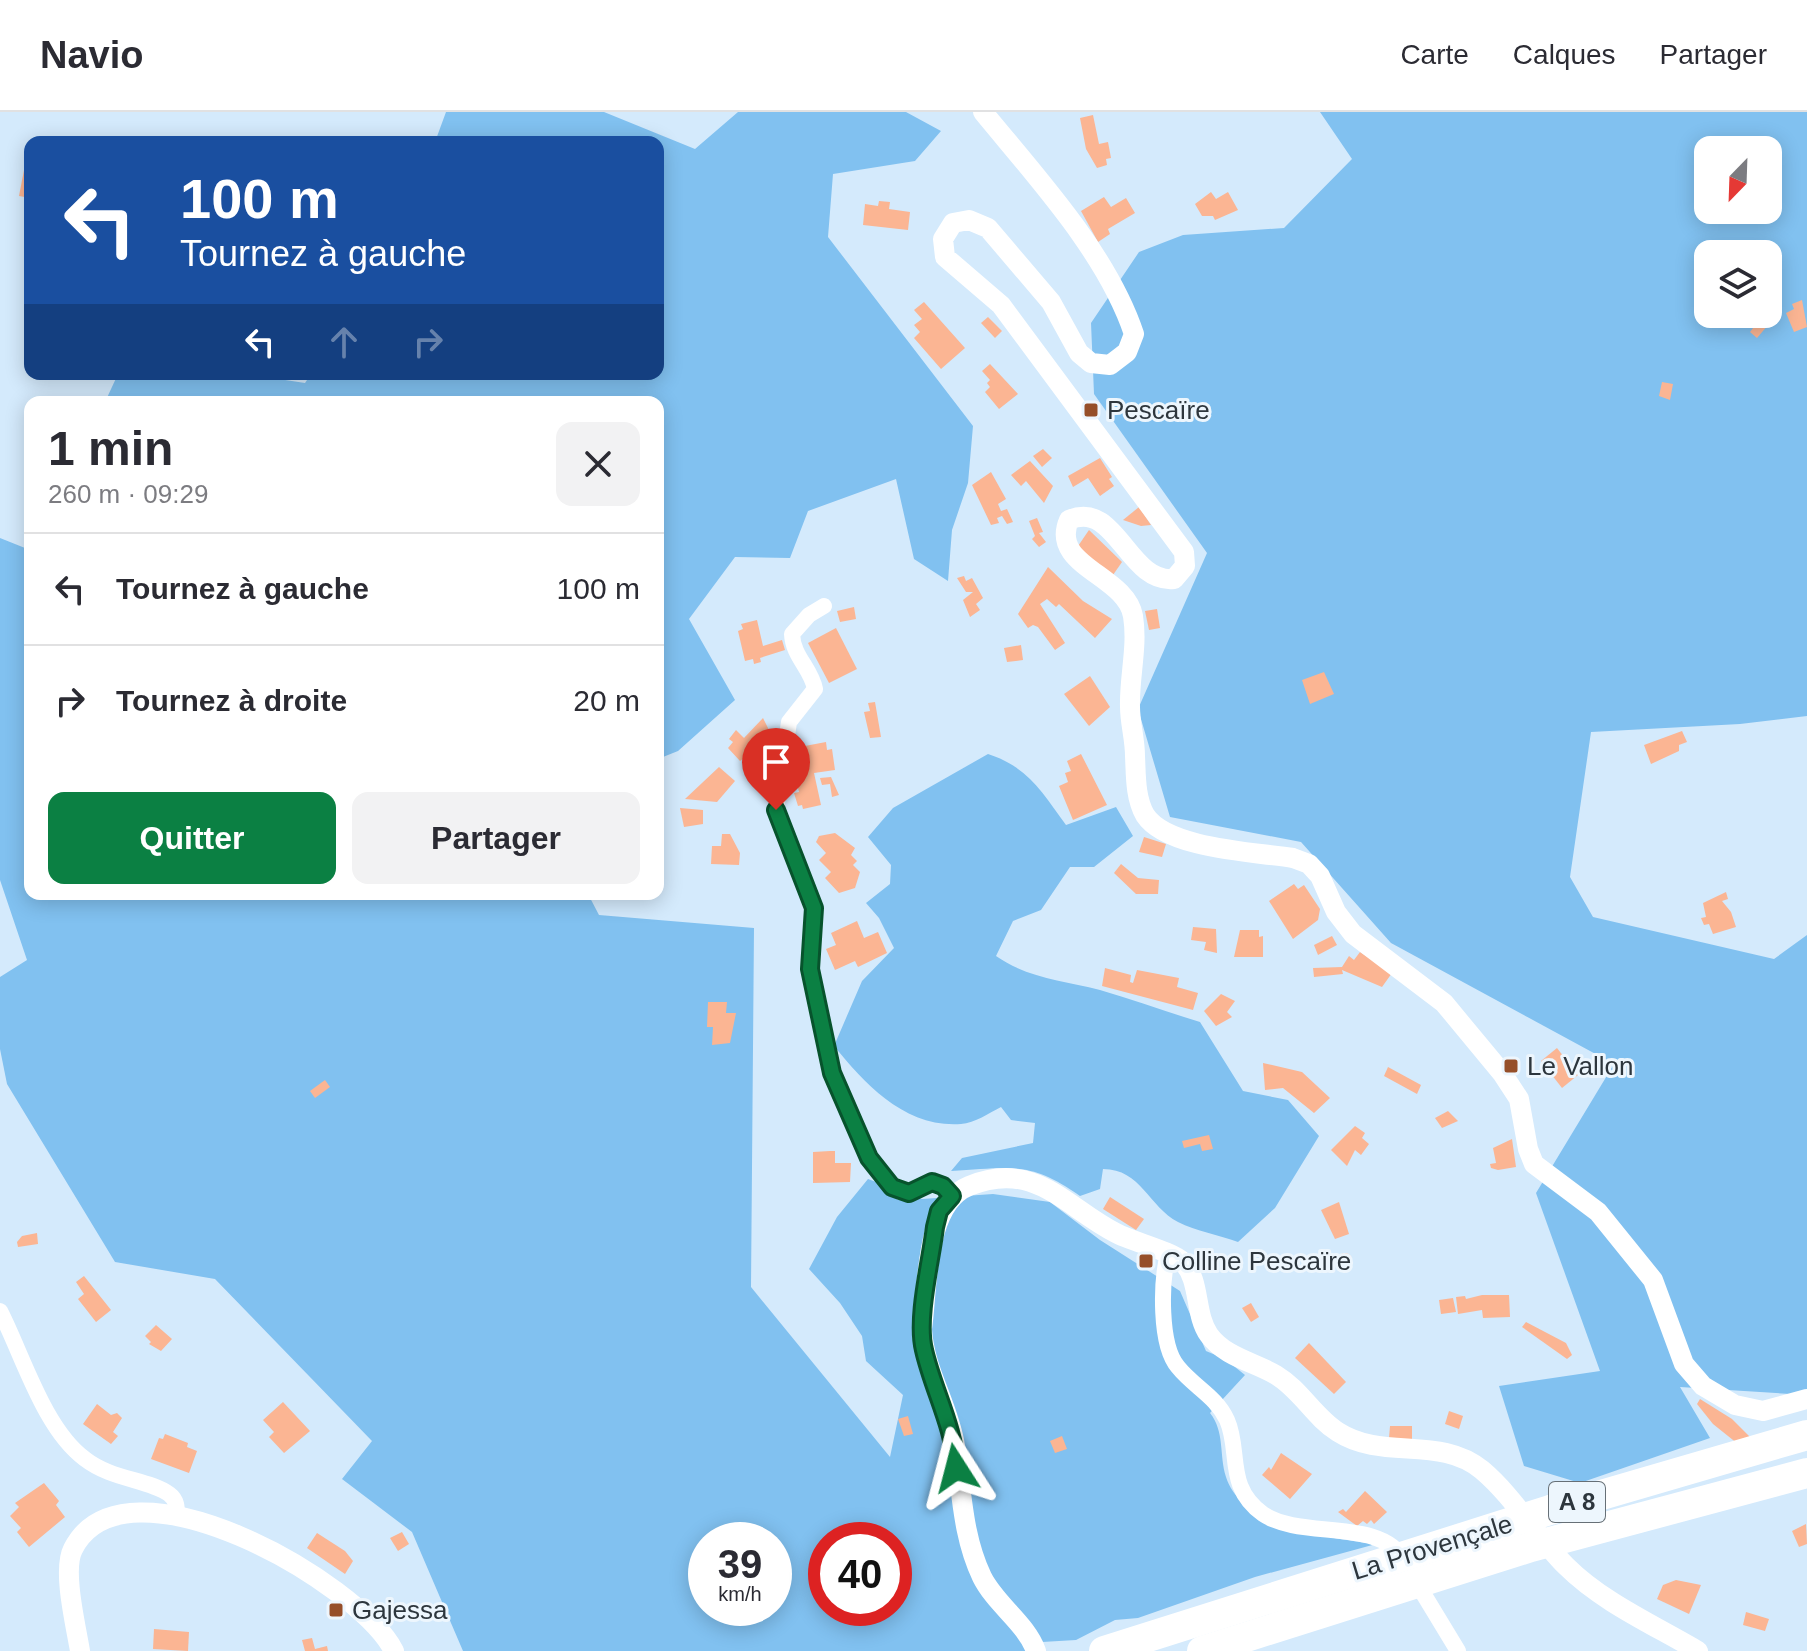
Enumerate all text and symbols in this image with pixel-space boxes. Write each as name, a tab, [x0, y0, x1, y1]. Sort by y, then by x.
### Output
text: Navio	[40, 34, 143, 76]
text: Carte	[1400, 39, 1469, 70]
text: Calques	[1513, 39, 1616, 70]
text: Partager	[1660, 39, 1767, 70]
north arrow	[1694, 136, 1782, 224]
map controls	[1694, 136, 1782, 328]
text: 100 m	[180, 167, 339, 230]
icon: left	[48, 168, 152, 272]
text: Tournez à gauche	[180, 233, 466, 274]
button: layers	[1694, 240, 1782, 328]
icon: left	[238, 320, 282, 364]
icon: ahead	[322, 320, 366, 364]
icon: right	[406, 320, 450, 364]
place label: Pescaïre	[1107, 395, 1210, 425]
marker: Pescaïre	[1082, 401, 1100, 419]
text: 1 min	[48, 422, 173, 475]
button: close	[556, 422, 640, 506]
text: 260 m · 09:29	[48, 479, 208, 509]
icon: left	[48, 567, 92, 611]
text: Tournez à gauche	[116, 572, 369, 605]
text: 100 m	[557, 572, 640, 605]
icon: right	[48, 679, 92, 723]
text: Tournez à droite	[116, 684, 347, 717]
text: 20 m	[573, 684, 640, 717]
pin	[742, 728, 810, 810]
icon: arrive	[754, 740, 798, 784]
button: Quitter	[48, 792, 336, 884]
button: Partager	[352, 792, 640, 884]
place label: Le Vallon	[1527, 1051, 1634, 1081]
marker: Le Vallon	[1502, 1057, 1520, 1075]
place label: Colline Pescaïre	[1162, 1246, 1351, 1276]
marker: Colline Pescaïre	[1137, 1252, 1155, 1270]
position arrow	[914, 1426, 998, 1510]
road number: A 8	[1549, 1482, 1605, 1522]
street label: La Provençale	[1348, 1508, 1516, 1586]
speed limit sign: 40	[808, 1522, 912, 1626]
text: 39	[718, 1542, 762, 1586]
text: km/h	[718, 1583, 762, 1605]
place label: Gajessa	[352, 1595, 448, 1625]
marker: Gajessa	[327, 1601, 345, 1619]

